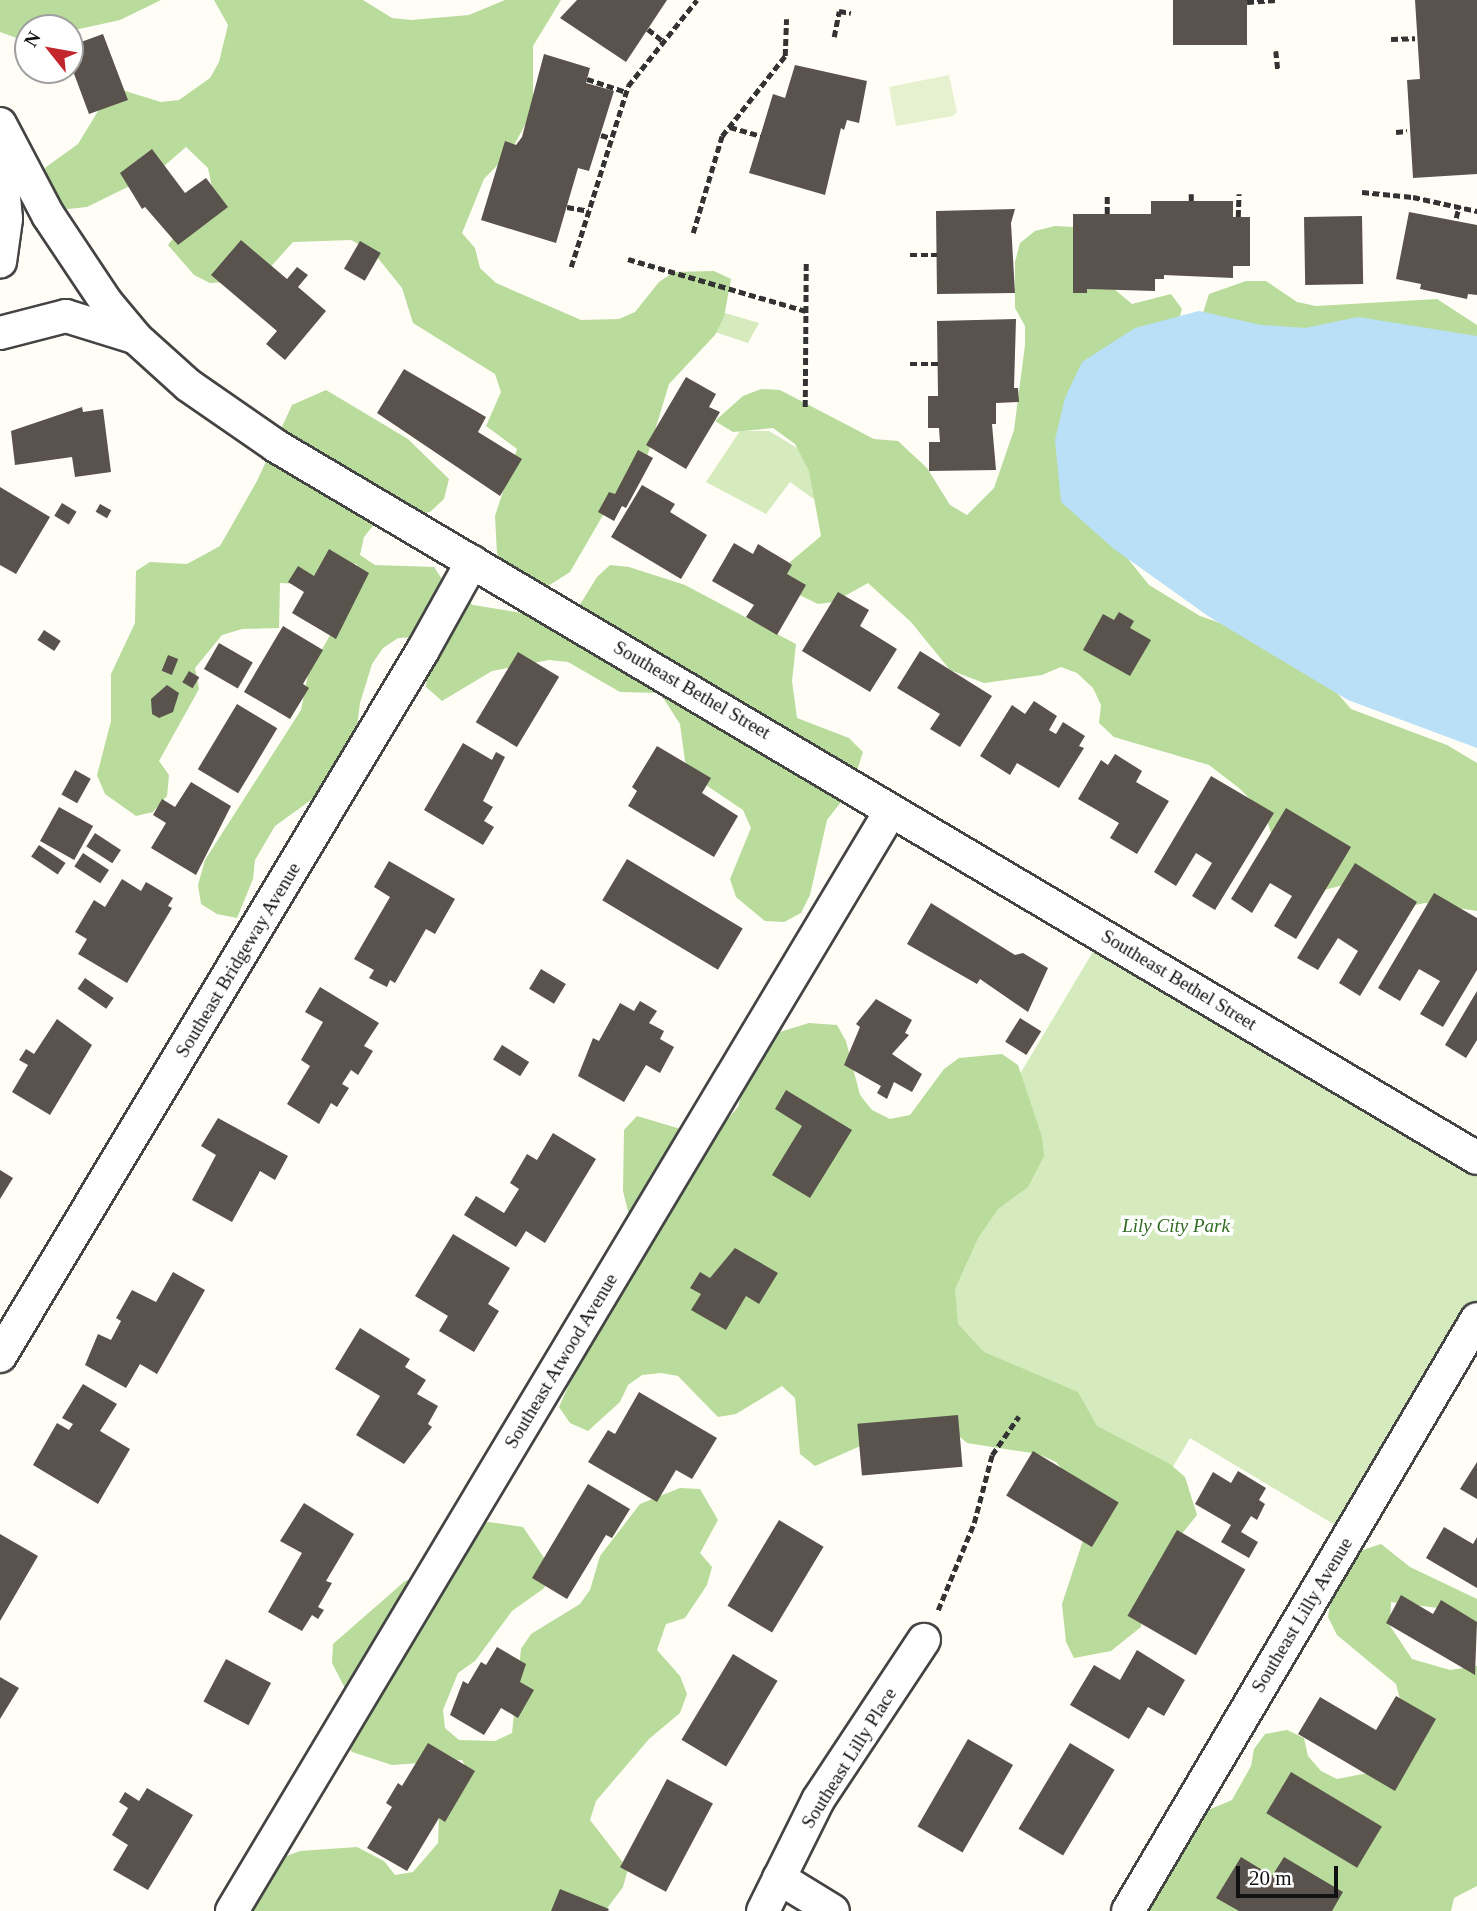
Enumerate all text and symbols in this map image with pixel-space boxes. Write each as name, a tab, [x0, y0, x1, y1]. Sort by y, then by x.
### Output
north arrow	[14, 14, 84, 84]
text: N	[20, 28, 45, 50]
street label: Southeast Bethel Street	[610, 636, 774, 744]
street label: Southeast Bridgeway Avenue	[170, 858, 306, 1062]
street label: Southeast Bethel Street	[1097, 925, 1261, 1035]
park label: Lily City Park	[1122, 1215, 1230, 1237]
street label: Southeast Atwood Avenue	[499, 1268, 623, 1454]
street label: Southeast Lilly Avenue	[1246, 1533, 1358, 1697]
street label: Southeast Lilly Place	[797, 1683, 901, 1833]
scale bar	[1239, 1852, 1340, 1896]
text: 20 m	[1249, 1866, 1292, 1890]

